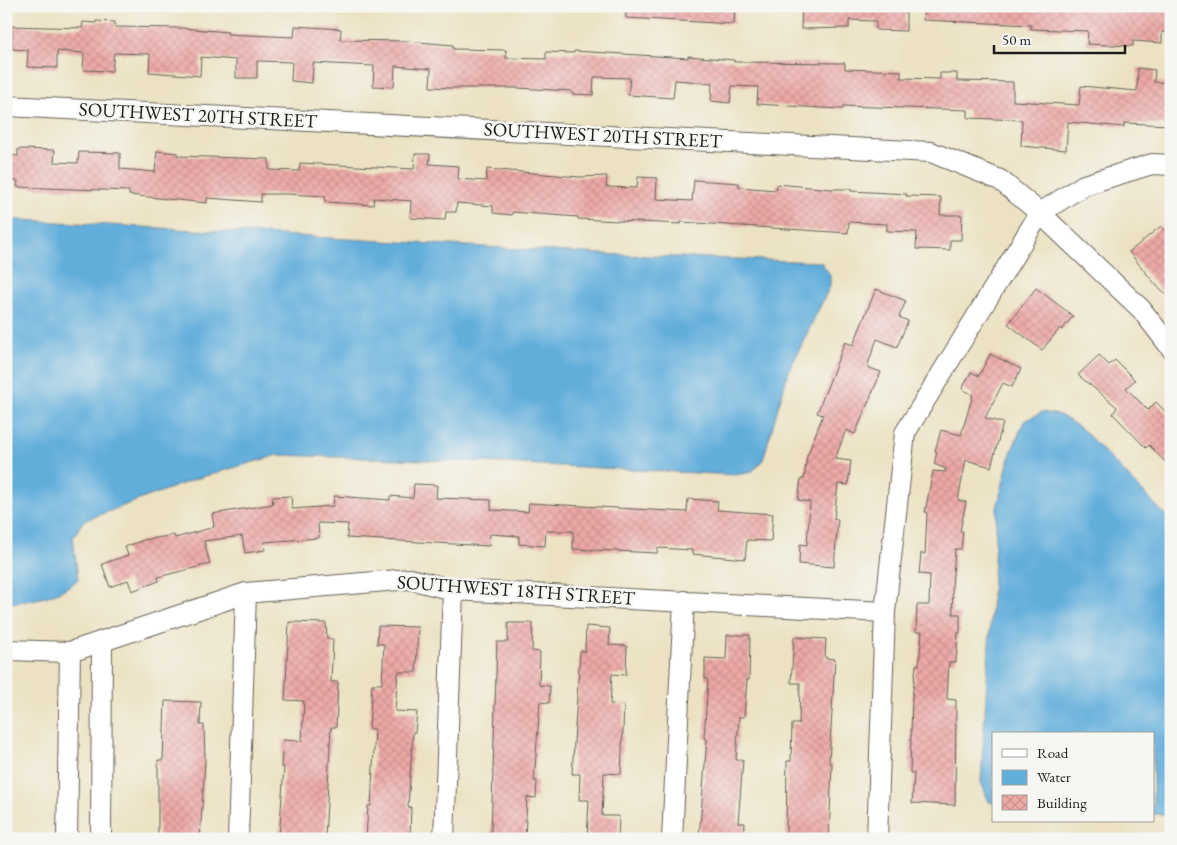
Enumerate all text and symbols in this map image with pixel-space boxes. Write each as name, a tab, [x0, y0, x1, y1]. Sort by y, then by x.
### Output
scale bar	[994, 22, 1126, 54]
text: 50 m	[1002, 30, 1031, 49]
street label: SOUTHWEST 20TH STREET	[78, 96, 318, 134]
street label: SOUTHWEST 20TH STREET	[483, 116, 723, 154]
street label: SOUTHWEST 18TH STREET	[396, 569, 636, 611]
legend	[992, 732, 1154, 822]
text: Road	[1037, 743, 1069, 762]
text: Water	[1037, 767, 1071, 786]
text: Building	[1037, 793, 1087, 812]

